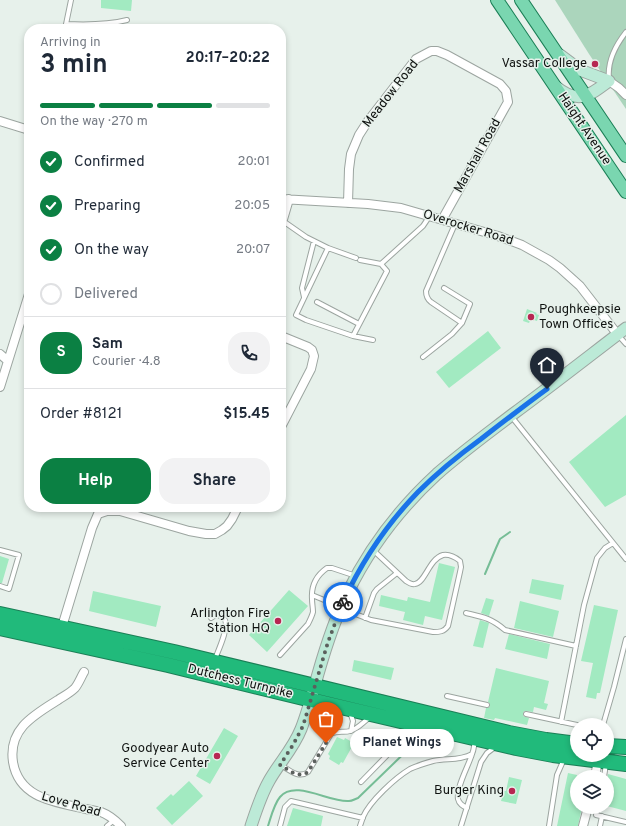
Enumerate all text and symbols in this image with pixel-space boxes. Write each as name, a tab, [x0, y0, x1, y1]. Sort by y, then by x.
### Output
text: Arriving in	[40, 35, 101, 51]
text: 3 min	[40, 49, 108, 82]
text: 20:17–20:22	[186, 49, 270, 68]
place label: Vassar College	[501, 56, 587, 72]
street label: Meadow Road	[360, 57, 422, 131]
marker: Vassar College	[590, 59, 600, 69]
street label: Haight Avenue	[554, 90, 614, 168]
text: On the way · 270 m	[40, 114, 148, 130]
street label: Marshall Road	[451, 116, 505, 196]
icon: check	[40, 151, 62, 173]
text: Confirmed	[74, 153, 145, 172]
text: 20:01	[238, 154, 270, 170]
icon: check	[40, 195, 62, 217]
text: Preparing	[74, 197, 141, 216]
text: 20:05	[234, 198, 270, 214]
street label: Overocker Road	[421, 207, 515, 249]
icon: check	[40, 239, 62, 261]
text: On the way	[74, 241, 149, 260]
text: 20:07	[236, 242, 270, 258]
text: Delivered	[74, 285, 138, 304]
place label: Poughkeepsie Town Offices	[539, 302, 621, 333]
marker: Poughkeepsie Town Offices	[526, 312, 536, 322]
button: phone	[228, 332, 270, 374]
text: Sam	[92, 335, 123, 354]
text: S	[56, 343, 66, 362]
pin	[530, 348, 564, 389]
text: Courier · 4.8	[92, 354, 161, 370]
icon: home	[536, 354, 558, 376]
text: Order #8121	[40, 405, 122, 424]
text: $15.45	[223, 405, 270, 424]
button: Help	[40, 458, 151, 504]
button: Share	[159, 458, 270, 504]
courier	[323, 582, 363, 622]
icon: bike	[332, 591, 354, 613]
place label: Arlington Fire Station HQ	[190, 606, 270, 637]
marker: Arlington Fire Station HQ	[273, 616, 283, 626]
street label: Dutchess Turnpike	[186, 661, 294, 703]
pin	[309, 702, 343, 743]
icon: bag	[315, 708, 337, 730]
map controls	[570, 718, 614, 814]
button: locate	[570, 718, 614, 762]
callout: Planet Wings	[350, 729, 454, 757]
text: Planet Wings	[362, 735, 442, 751]
place label: Goodyear Auto Service Center	[121, 741, 209, 772]
marker: Goodyear Auto Service Center	[212, 751, 222, 761]
button: layers	[570, 770, 614, 814]
place label: Burger King	[434, 783, 504, 799]
marker: Burger King	[507, 786, 517, 796]
street label: Love Road	[39, 789, 103, 821]

